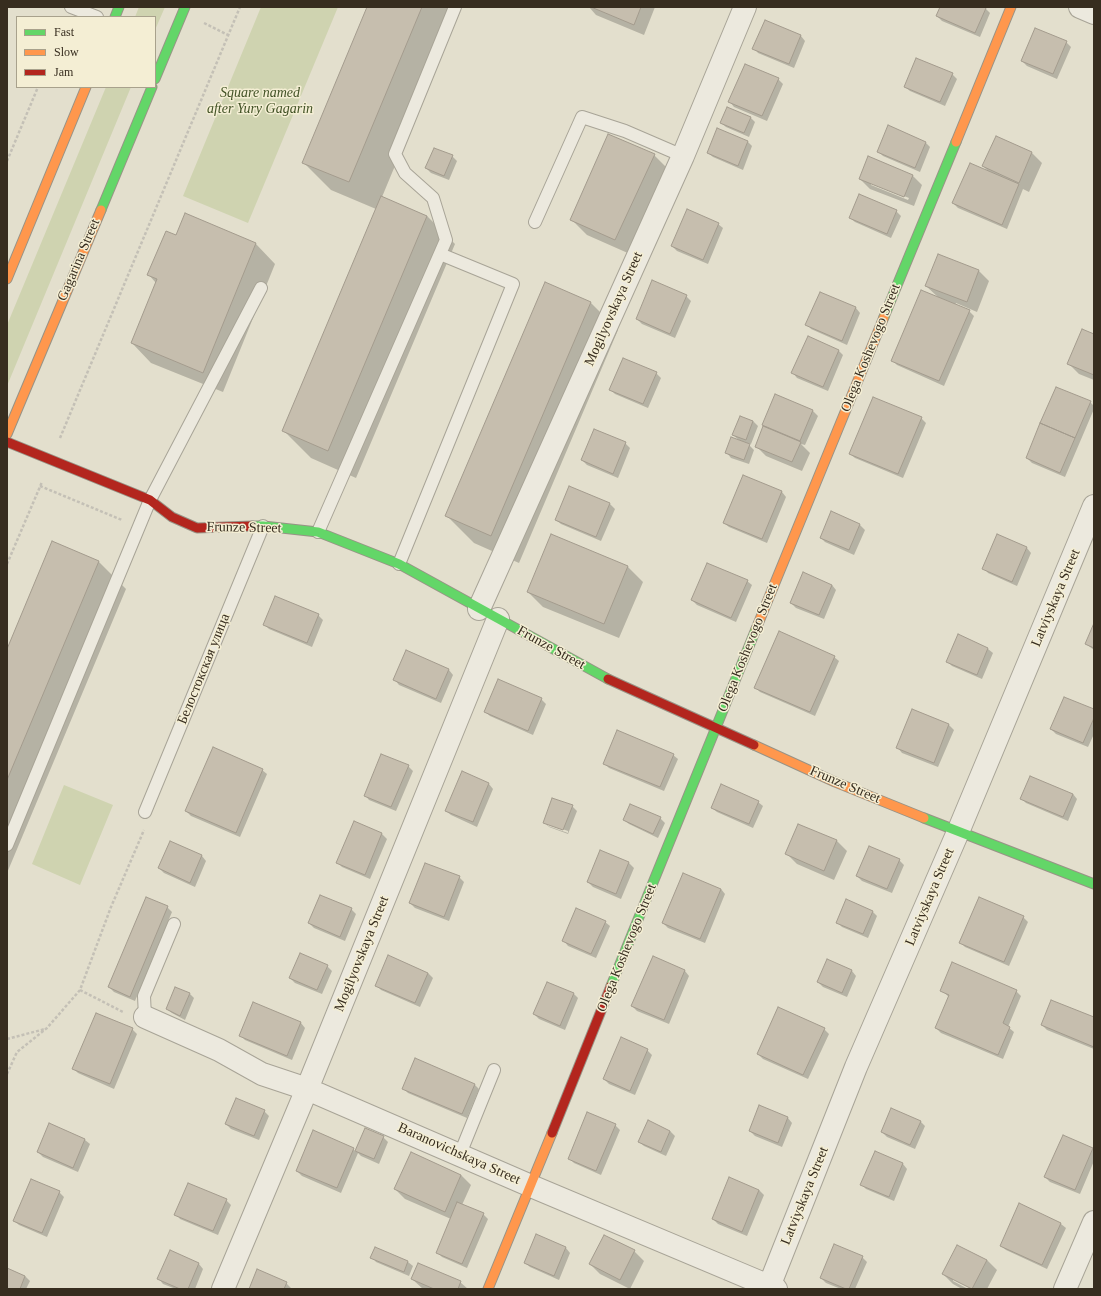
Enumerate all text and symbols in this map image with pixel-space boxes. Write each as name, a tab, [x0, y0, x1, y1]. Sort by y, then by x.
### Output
legend	[16, 16, 156, 88]
text: Fast	[54, 25, 74, 39]
text: Slow	[54, 45, 79, 59]
text: Jam	[54, 65, 73, 79]
park label: Square named after Yury Gagarin	[207, 85, 313, 118]
street label: Gagarina Street	[54, 216, 104, 304]
street label: Mogilyovskaya Street	[581, 249, 647, 369]
street label: Olega Koshevogo Street	[838, 281, 904, 415]
street label: Frunze Street	[206, 519, 282, 537]
street label: Latviyskaya Street	[1028, 547, 1084, 649]
street label: Olega Koshevogo Street	[715, 581, 781, 715]
street label: Белостокская улица	[174, 611, 234, 727]
street label: Frunze Street	[514, 622, 588, 674]
street label: Frunze Street	[807, 763, 883, 807]
street label: Latviyskaya Street	[902, 846, 958, 948]
street label: Olega Koshevogo Street	[594, 881, 660, 1015]
street label: Mogilyovskaya Street	[331, 894, 393, 1014]
street label: Baranovichskaya Street	[395, 1119, 523, 1189]
street label: Latviyskaya Street	[778, 1144, 832, 1248]

